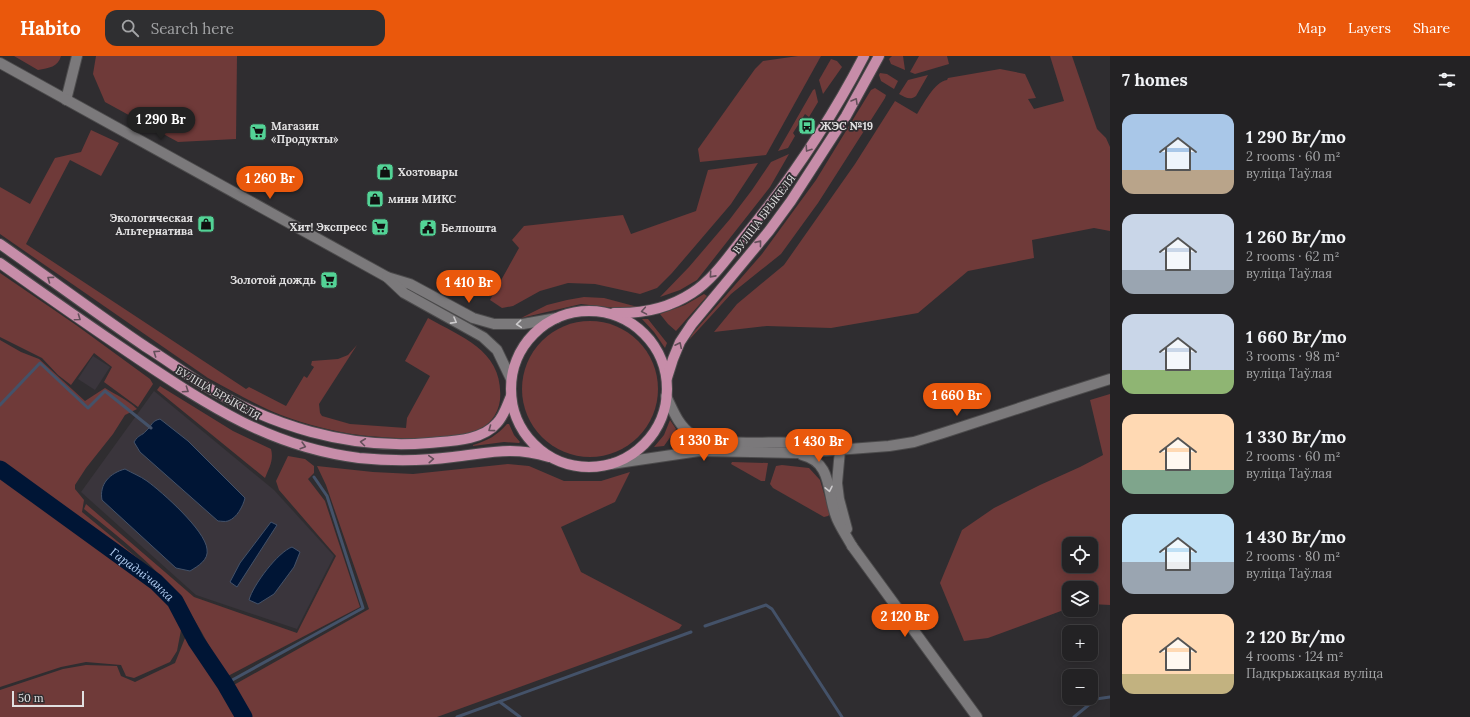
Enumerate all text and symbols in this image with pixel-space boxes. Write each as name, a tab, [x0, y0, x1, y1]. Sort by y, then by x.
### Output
search box	[105, 10, 385, 46]
text: Habito	[20, 16, 81, 40]
icon: search	[119, 17, 141, 39]
text: Search here	[151, 19, 234, 38]
text: Map	[1298, 19, 1326, 37]
text: Layers	[1348, 19, 1391, 37]
text: Share	[1413, 19, 1450, 37]
text: 7 homes	[1122, 69, 1188, 91]
icon: filters	[1436, 69, 1458, 91]
one-way arrow	[851, 98, 858, 105]
pin: 1 290 Br	[120, 107, 202, 141]
text: 1 290 Br	[136, 111, 186, 128]
bus stop icon: ЖЭС №19	[797, 116, 817, 136]
place label: Магазин «Продукты»	[271, 119, 339, 146]
place label: ЖЭС №19	[820, 119, 873, 133]
supermarket icon: Магазин «Продукты»	[248, 122, 268, 142]
text: 1 290 Br/mo	[1246, 126, 1346, 148]
icon: home	[1154, 130, 1202, 178]
one-way arrow	[805, 145, 813, 152]
text: 2 rooms · 60 m²	[1246, 148, 1341, 165]
shop icon: Хозтовары	[375, 162, 395, 182]
place label: Хозтовары	[398, 165, 458, 179]
text: вуліца Таўлая	[1246, 165, 1332, 182]
pin: 1 260 Br	[229, 166, 311, 200]
text: 1 260 Br	[245, 170, 295, 187]
street label: ВУЛІЦА БРЫКЕЛЯ	[730, 172, 798, 256]
shop icon: мини МИКС	[365, 189, 385, 209]
place label: мини МИКС	[388, 192, 457, 206]
place label: Экологическая Альтернатива	[110, 211, 193, 238]
shop icon: Экологическая Альтернатива	[196, 214, 216, 234]
supermarket icon: Хит! Экспресс	[370, 217, 390, 237]
public building icon: Белпошта	[418, 218, 438, 238]
place label: Хит! Экспресс	[290, 220, 367, 234]
place label: Белпошта	[441, 221, 497, 235]
text: 1 260 Br/mo	[1246, 226, 1346, 248]
icon: home	[1154, 230, 1202, 278]
one-way arrow	[754, 241, 761, 248]
text: 2 rooms · 62 m²	[1246, 248, 1339, 265]
text: вуліца Таўлая	[1246, 265, 1332, 282]
supermarket icon: Золотой дождь	[319, 270, 339, 290]
pin: 1 410 Br	[428, 270, 510, 304]
one-way arrow	[710, 270, 717, 277]
place label: Золотой дождь	[230, 273, 316, 287]
text: 1 410 Br	[445, 274, 493, 291]
one-way arrow	[47, 277, 54, 284]
one-way arrow	[641, 307, 647, 315]
one-way arrow	[74, 313, 81, 321]
one-way arrow	[450, 316, 458, 323]
one-way arrow	[516, 320, 522, 329]
text: 1 660 Br/mo	[1246, 326, 1347, 348]
icon: home	[1154, 330, 1202, 378]
one-way arrow	[674, 342, 682, 350]
text: 3 rooms · 98 m²	[1246, 348, 1340, 365]
one-way arrow	[153, 350, 160, 358]
street label: ВУЛІЦА БРЫКЕЛЯ	[173, 363, 263, 423]
text: вуліца Таўлая	[1246, 365, 1332, 382]
pin: 1 660 Br	[916, 383, 998, 417]
one-way arrow	[182, 385, 189, 393]
text: 1 660 Br	[932, 387, 982, 404]
one-way arrow	[488, 424, 495, 431]
text: 1 330 Br/mo	[1246, 426, 1346, 448]
pin: 1 330 Br	[663, 428, 745, 462]
pin: 1 430 Br	[778, 429, 860, 463]
icon: home	[1154, 430, 1202, 478]
text: 1 330 Br	[679, 432, 729, 449]
text: 1 430 Br	[794, 433, 844, 450]
one-way arrow	[360, 438, 366, 447]
one-way arrow	[299, 441, 306, 450]
text: 2 rooms · 60 m²	[1246, 448, 1341, 465]
one-way arrow	[428, 454, 434, 463]
text: вуліца Таўлая	[1246, 465, 1332, 482]
one-way arrow	[825, 486, 833, 493]
text: 1 430 Br/mo	[1246, 526, 1346, 548]
icon: home	[1154, 530, 1202, 578]
map controls	[1062, 537, 1098, 705]
button: locate	[1062, 537, 1098, 573]
water label: Гараднічанка	[107, 544, 178, 604]
text: 2 rooms · 80 m²	[1246, 548, 1340, 565]
text: вуліца Таўлая	[1246, 565, 1332, 582]
button: layers	[1062, 581, 1098, 617]
pin: 2 120 Br	[864, 604, 946, 638]
text: 2 120 Br	[881, 608, 929, 625]
button: +	[1062, 625, 1098, 661]
text: 2 120 Br/mo	[1246, 626, 1345, 648]
icon: home	[1154, 630, 1202, 678]
text: 4 rooms · 124 m²	[1246, 648, 1343, 665]
text: Падкрыжацкая вуліца	[1246, 665, 1383, 682]
button: −	[1062, 669, 1098, 705]
scale bar	[12, 689, 84, 708]
text: 50 m	[18, 691, 44, 705]

